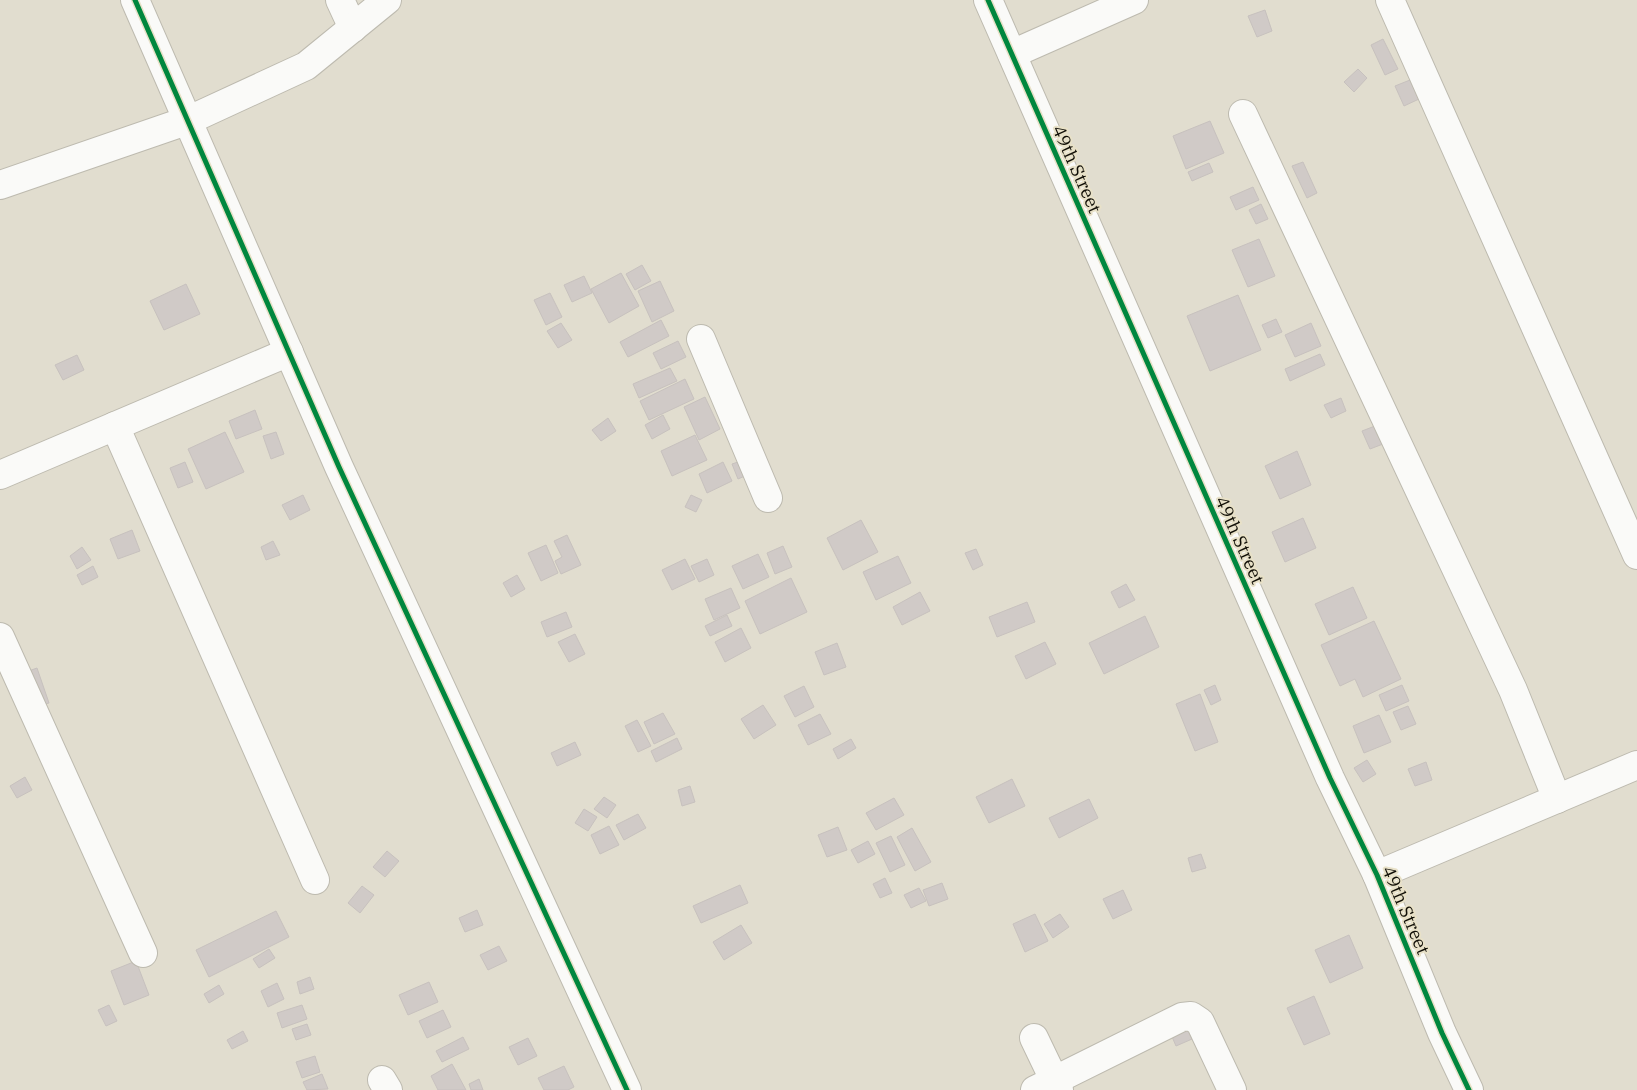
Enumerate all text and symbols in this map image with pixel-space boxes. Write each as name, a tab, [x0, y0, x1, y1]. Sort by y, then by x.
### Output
street label: 49th Street	[1047, 121, 1107, 217]
street label: 49th Street	[1210, 492, 1270, 588]
street label: 49th Street	[1377, 862, 1435, 958]

